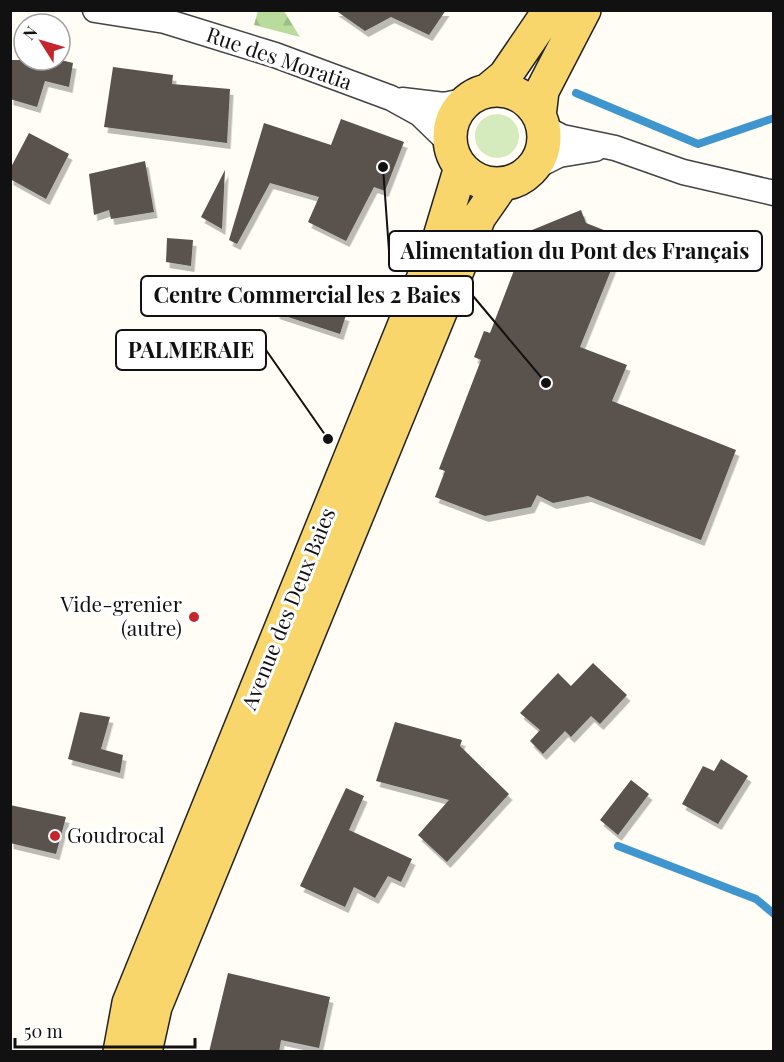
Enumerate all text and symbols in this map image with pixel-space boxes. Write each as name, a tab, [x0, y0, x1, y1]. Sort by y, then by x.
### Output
north arrow	[12, 12, 72, 72]
street label: Rue des Moratia	[203, 19, 357, 95]
text: N	[18, 21, 42, 44]
callout: Alimentation du Pont des Français	[389, 231, 762, 271]
text: Alimentation du Pont des Français	[400, 235, 749, 265]
callout: Centre Commercial les 2 Baies	[141, 276, 473, 316]
text: Centre Commercial les 2 Baies	[153, 279, 461, 309]
callout: PALMERAIE	[116, 330, 266, 370]
text: PALMERAIE	[128, 334, 254, 364]
street label: Avenue des Deux Baies	[233, 503, 341, 714]
place label: Vide-grenier (autre)	[60, 589, 183, 641]
marker: Vide-grenier (autre)	[187, 610, 201, 624]
place label: Goudrocal	[67, 820, 165, 848]
marker: Goudrocal	[48, 829, 62, 843]
scale bar	[15, 1011, 195, 1049]
text: 50 m	[24, 1019, 63, 1043]

